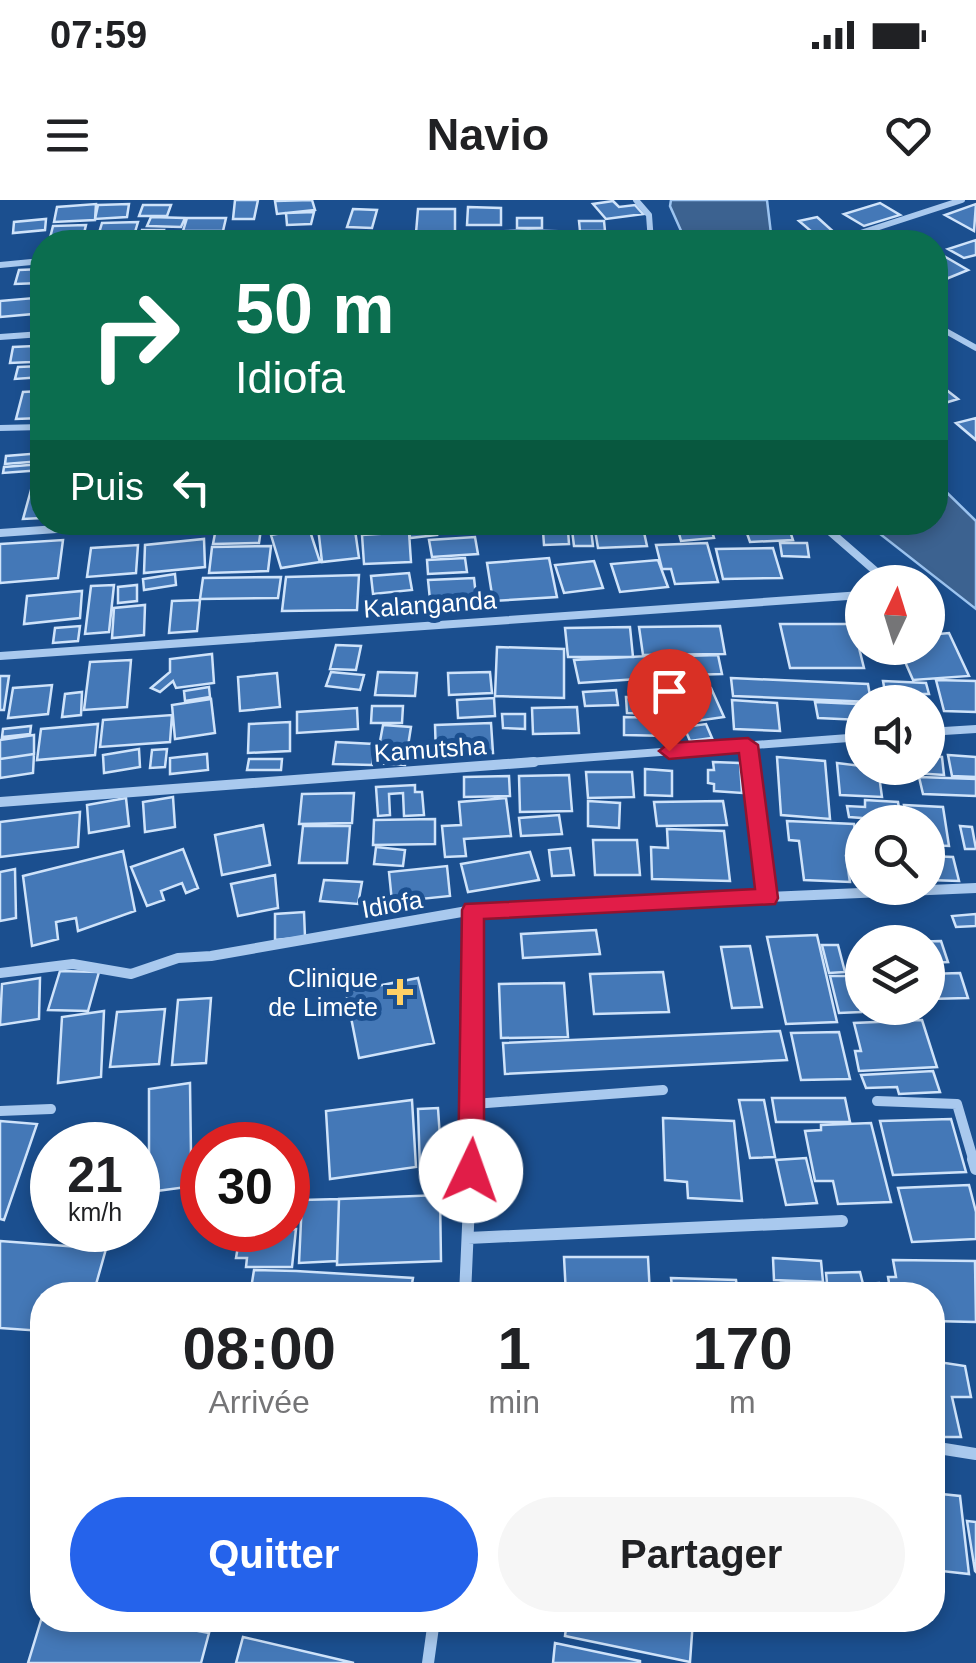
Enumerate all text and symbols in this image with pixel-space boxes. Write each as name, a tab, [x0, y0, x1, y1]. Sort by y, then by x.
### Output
text: 07:59	[50, 14, 147, 56]
icon: menu	[40, 108, 95, 163]
icon: heart	[881, 108, 936, 163]
text: Navio	[427, 109, 549, 160]
icon: right	[70, 270, 200, 400]
text: 50 m	[235, 270, 395, 348]
text: Idiofa	[235, 352, 345, 403]
icon: left	[164, 460, 219, 515]
text: Puis	[70, 466, 144, 508]
north arrow	[845, 565, 945, 665]
map controls	[845, 565, 945, 1025]
street label: Kalanganda	[362, 585, 498, 623]
pin	[627, 649, 712, 752]
icon: arrive	[642, 664, 697, 719]
button: sound	[845, 685, 945, 785]
street label: Kamutsha	[373, 731, 487, 767]
button: search	[845, 805, 945, 905]
street label: Idiofa	[359, 885, 425, 923]
button: layers	[845, 925, 945, 1025]
place label: Clinique de Limete	[268, 964, 378, 1021]
marker: Clinique de Limete	[387, 979, 413, 1005]
position arrow	[419, 1119, 523, 1223]
speed limit sign: 30	[180, 1122, 310, 1252]
text: 21	[67, 1147, 123, 1203]
text: km/h	[68, 1198, 122, 1226]
text: 08:00	[182, 1315, 336, 1382]
text: 1	[497, 1315, 531, 1382]
text: 170	[692, 1315, 793, 1382]
text: Arrivée	[209, 1384, 310, 1420]
text: min	[488, 1384, 540, 1420]
text: m	[729, 1384, 756, 1420]
button: Quitter	[70, 1497, 478, 1612]
button: Partager	[498, 1497, 905, 1612]

